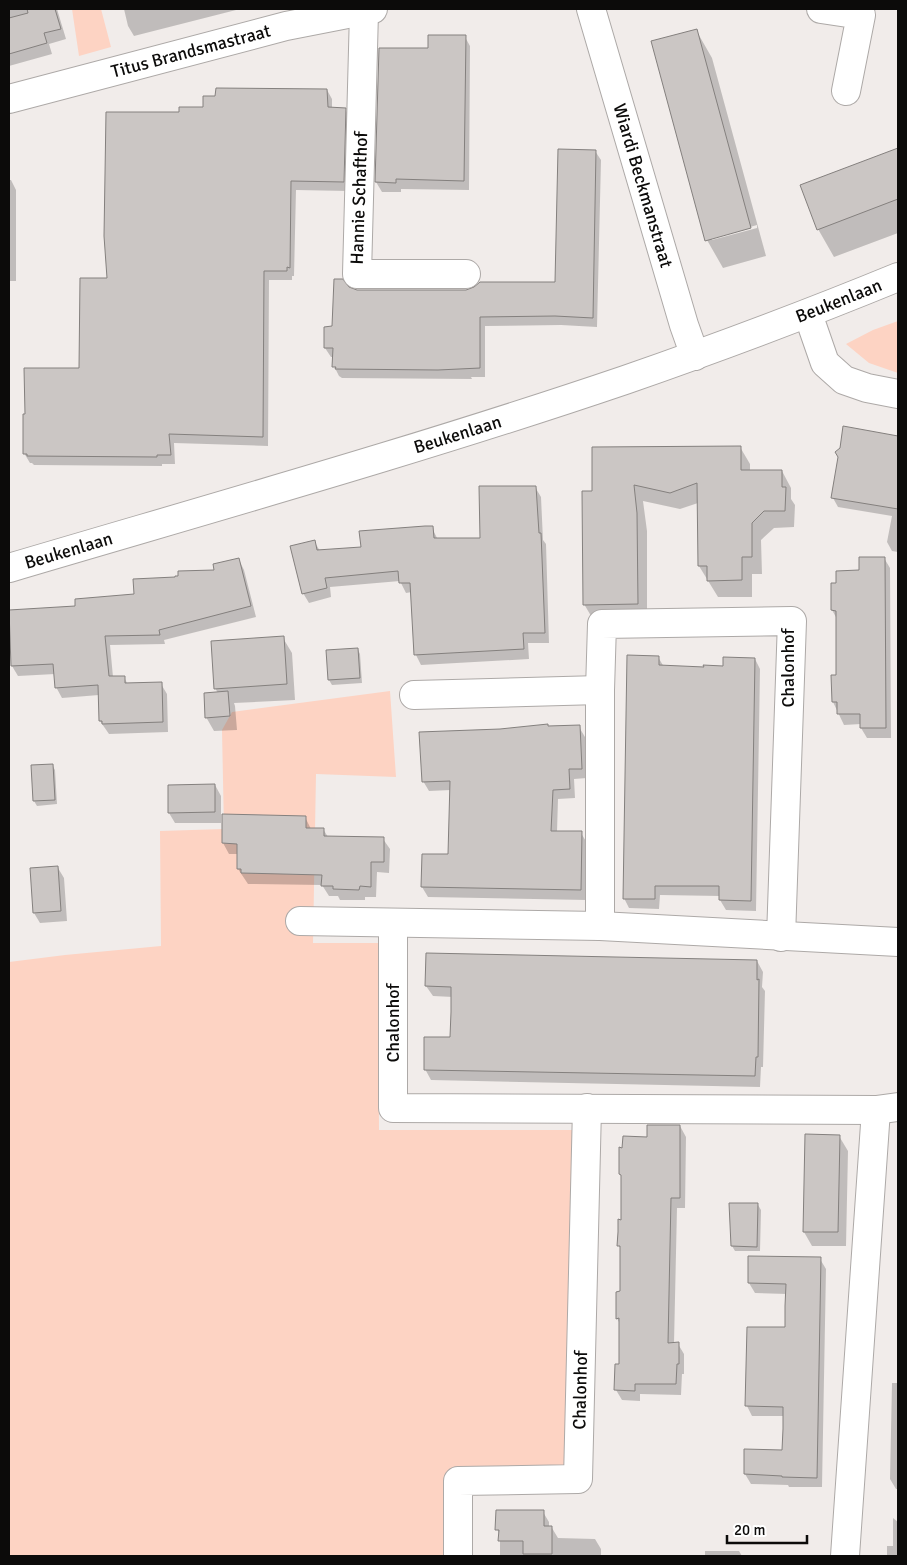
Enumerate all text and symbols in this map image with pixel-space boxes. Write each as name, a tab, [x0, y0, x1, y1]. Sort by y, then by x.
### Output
street label: Titus Brandsmastraat	[109, 20, 273, 83]
street label: Wiardi Beckmanstraat	[608, 101, 678, 270]
street label: Hannie Schafthof	[346, 130, 372, 265]
street label: Beukenlaan	[792, 274, 885, 328]
street label: Beukenlaan	[411, 410, 504, 458]
street label: Beukenlaan	[22, 527, 115, 574]
street label: Chalonhof	[777, 627, 799, 708]
street label: Chalonhof	[382, 982, 404, 1063]
street label: Chalonhof	[568, 1349, 592, 1430]
scale bar	[727, 1512, 807, 1544]
text: 20 m	[734, 1521, 765, 1539]

